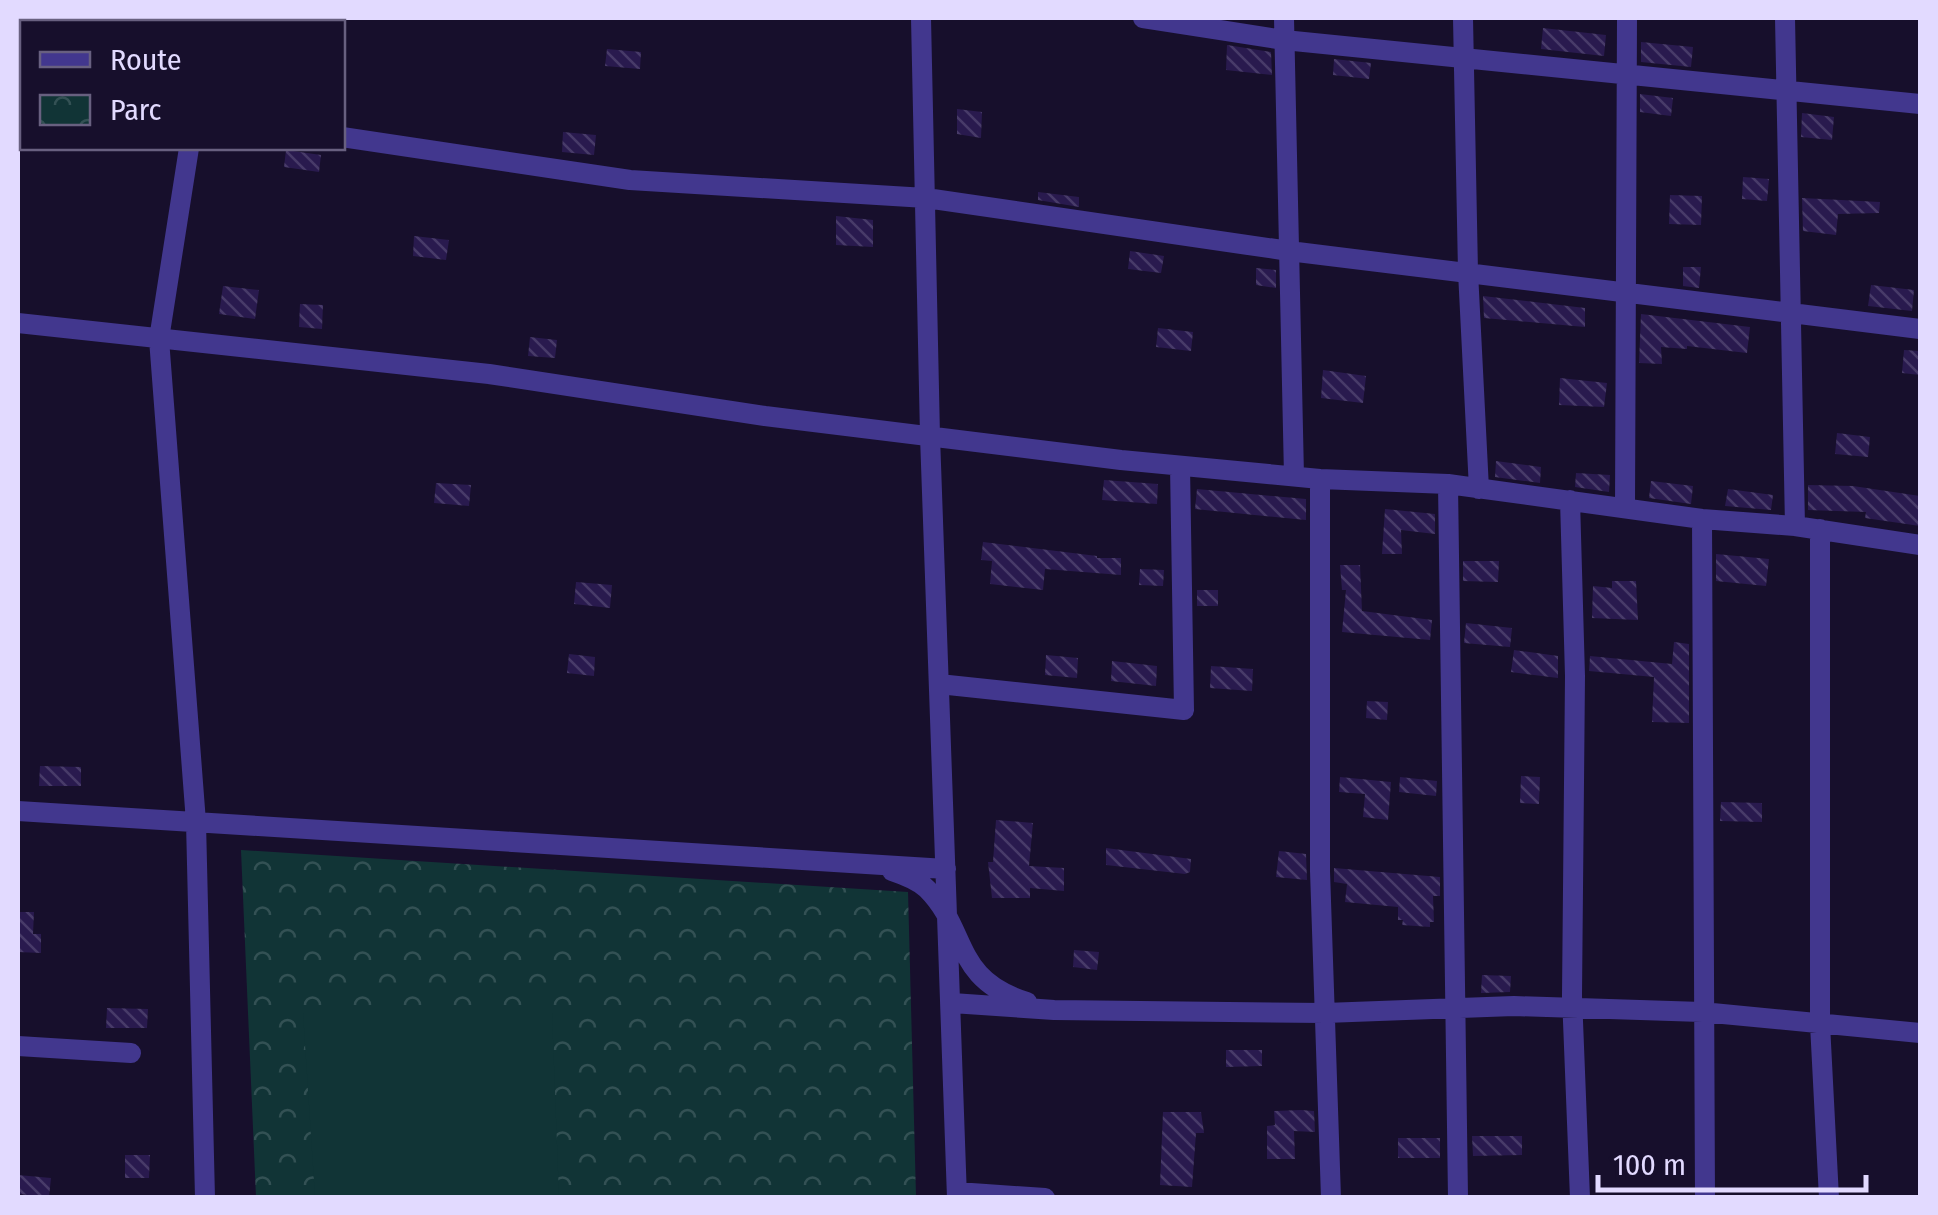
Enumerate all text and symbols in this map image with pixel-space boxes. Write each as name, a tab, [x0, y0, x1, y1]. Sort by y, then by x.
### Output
legend	[20, 20, 345, 150]
text: Route	[110, 42, 182, 78]
text: Parc	[110, 92, 161, 128]
scale bar	[1598, 1130, 1866, 1192]
text: 100 m	[1613, 1147, 1686, 1183]

